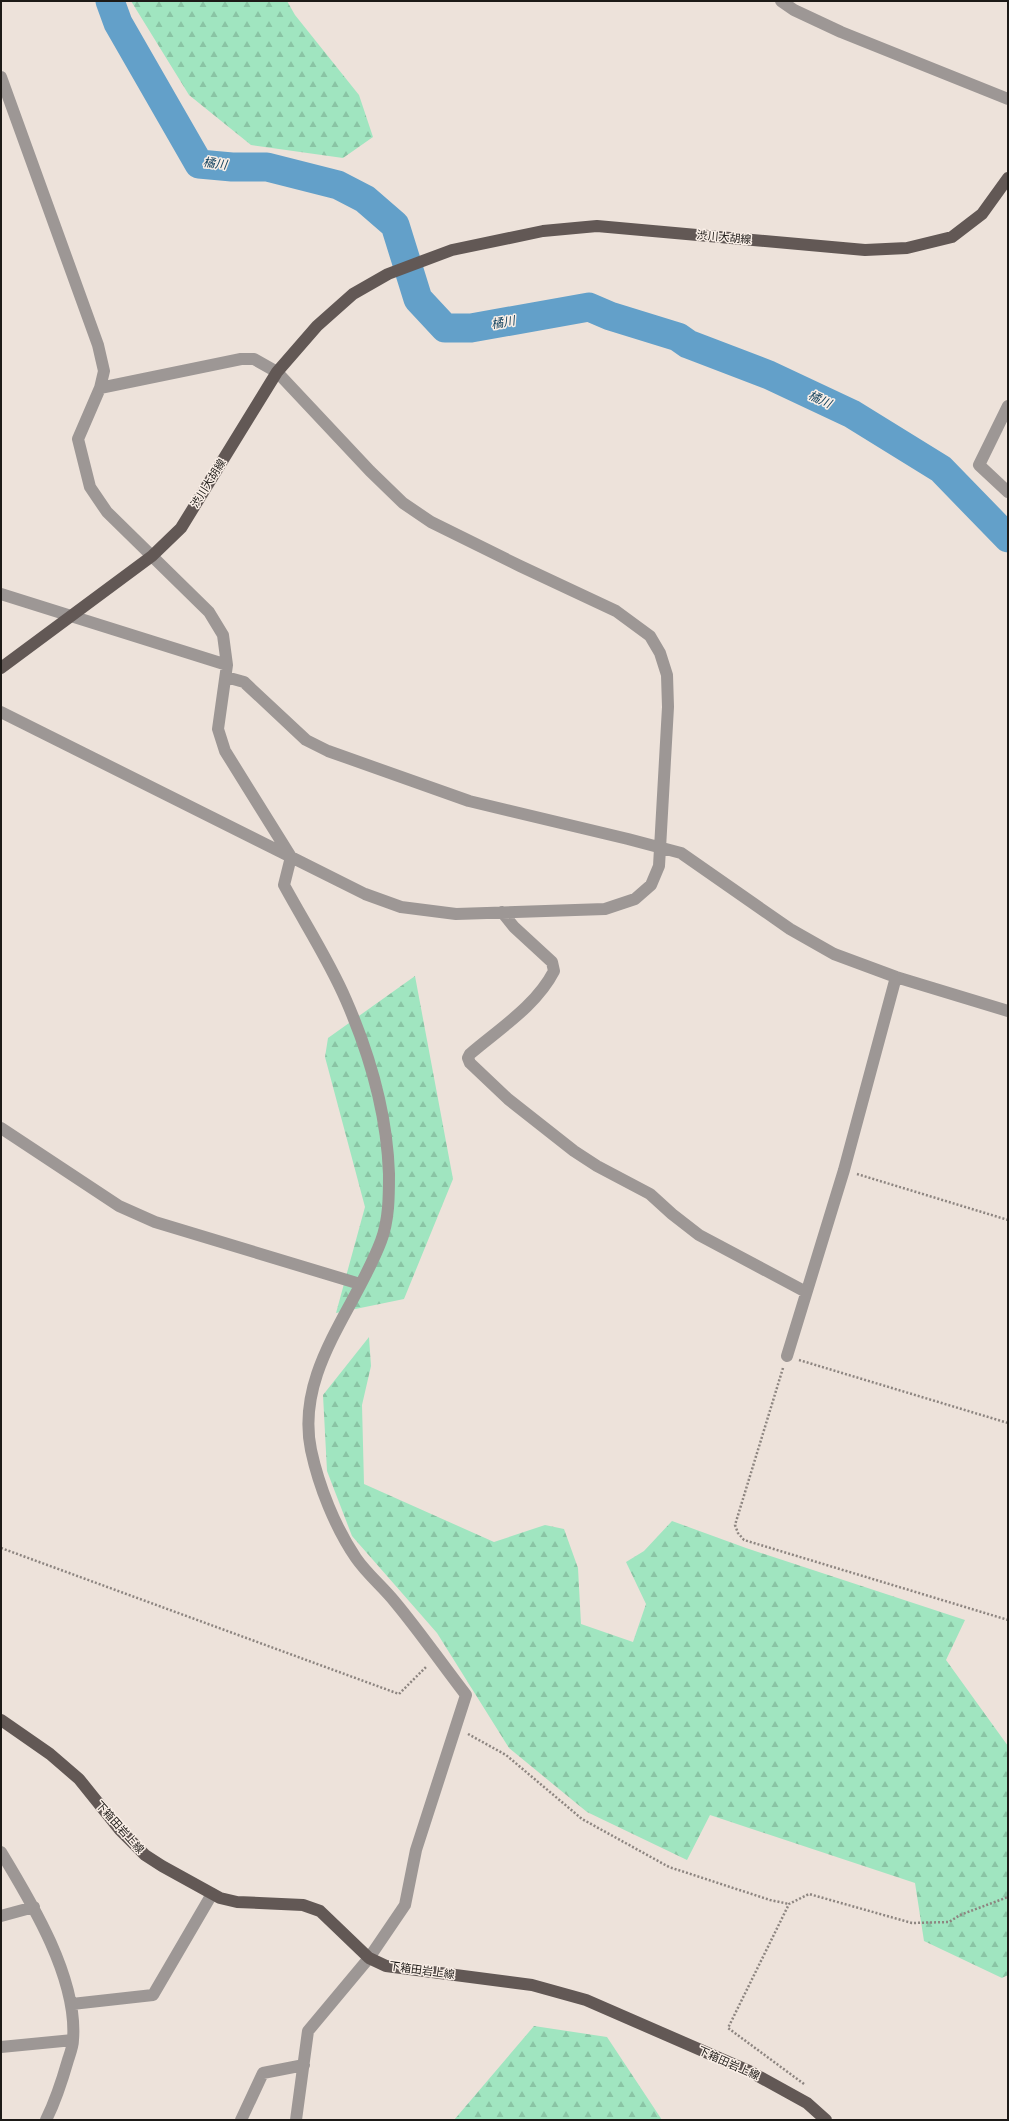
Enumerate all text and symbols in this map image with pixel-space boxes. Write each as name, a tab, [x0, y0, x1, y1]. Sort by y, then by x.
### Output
water label: 橘川	[202, 153, 230, 173]
street label: 渋川大胡線	[696, 227, 752, 247]
water label: 橘川	[490, 311, 518, 332]
water label: 橘川	[806, 386, 836, 413]
street label: 渋川大胡線	[187, 455, 229, 511]
street label: 下箱田岩上線	[92, 1797, 148, 1857]
street label: 下箱田岩上線	[388, 1957, 456, 1983]
street label: 下箱田岩上線	[696, 2042, 762, 2084]

